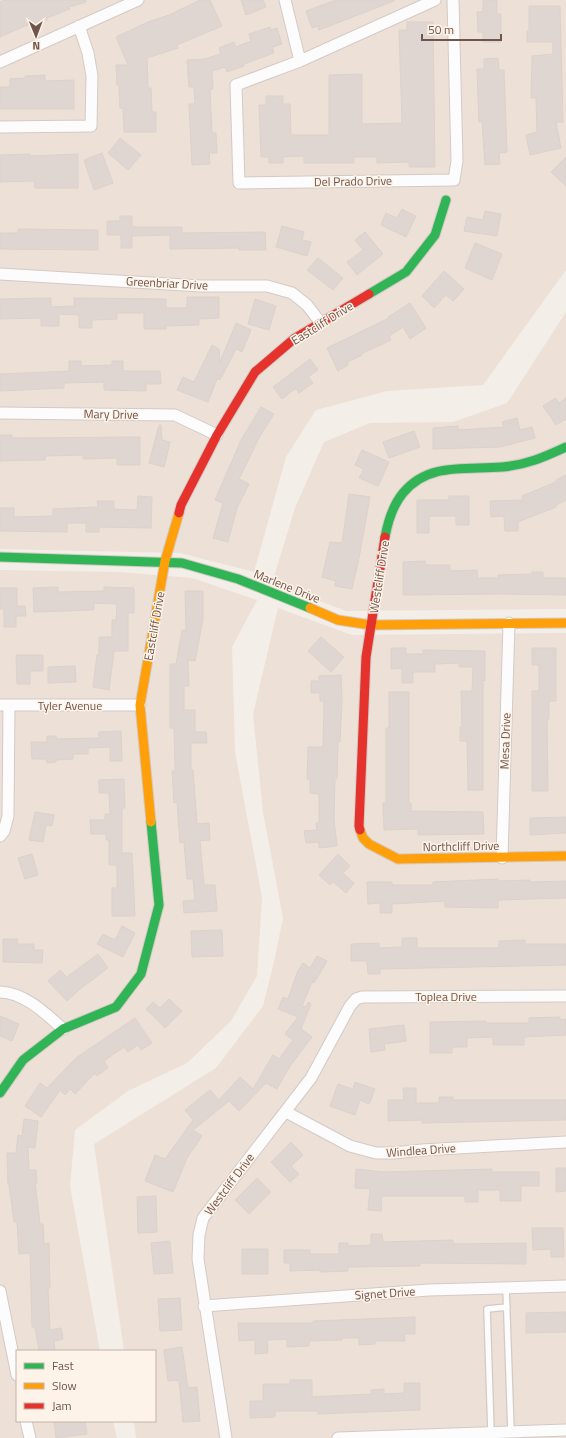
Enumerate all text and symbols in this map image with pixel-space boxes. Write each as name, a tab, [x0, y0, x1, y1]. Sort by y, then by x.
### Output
north arrow	[16, 16, 56, 56]
scale bar	[422, 16, 501, 42]
text: 50 m	[428, 20, 454, 39]
text: N	[32, 38, 40, 54]
street label: Del Prado Drive	[314, 171, 392, 191]
street label: Greenbriar Drive	[125, 271, 209, 295]
street label: Eastcliff Drive	[287, 296, 357, 350]
street label: Mary Drive	[83, 404, 139, 424]
street label: Westcliff Drive	[364, 539, 394, 615]
street label: Marlene Drive	[251, 564, 323, 608]
street label: Eastcliff Drive	[139, 590, 169, 662]
street label: Tyler Avenue	[38, 696, 102, 715]
street label: Mesa Drive	[495, 712, 515, 770]
street label: Northcliff Drive	[423, 836, 499, 856]
street label: Toplea Drive	[415, 987, 477, 1006]
street label: Windlea Drive	[386, 1138, 456, 1162]
street label: Westcliff Drive	[199, 1149, 259, 1219]
street label: Signet Drive	[354, 1281, 416, 1305]
legend	[16, 1350, 156, 1422]
text: Fast	[52, 1356, 75, 1375]
text: Slow	[52, 1376, 77, 1395]
text: Jam	[52, 1396, 72, 1415]

